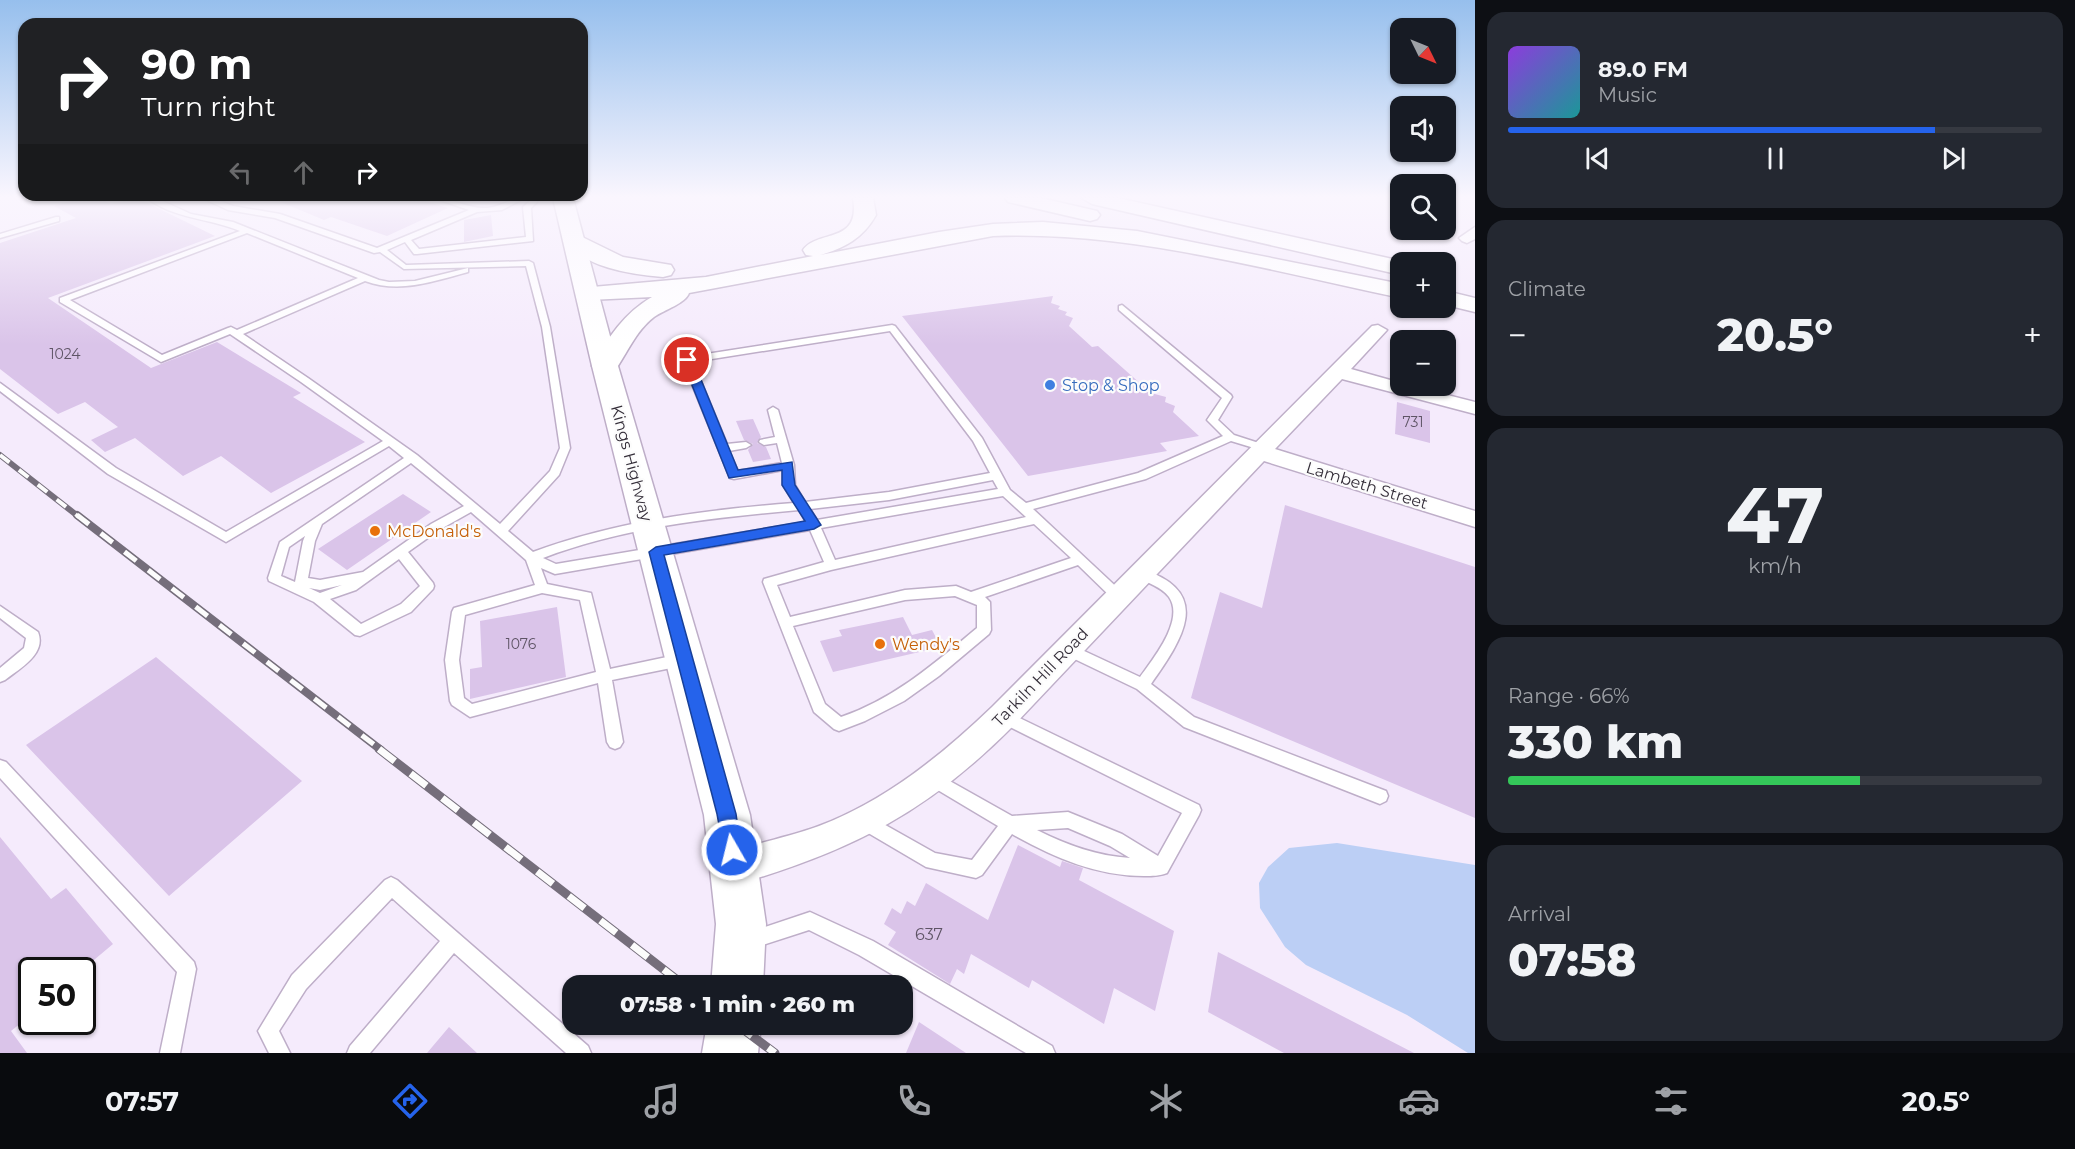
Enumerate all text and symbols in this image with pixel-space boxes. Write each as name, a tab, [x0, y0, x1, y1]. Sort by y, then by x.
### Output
north arrow	[1390, 18, 1456, 84]
map controls	[1390, 18, 1456, 396]
text: 90 m	[141, 38, 252, 90]
icon: right	[42, 42, 120, 120]
text: 89.0 FM	[1598, 56, 1688, 83]
text: Music	[1598, 83, 1657, 107]
text: Turn right	[141, 90, 276, 123]
button: sound	[1390, 96, 1456, 162]
icon: previous	[1581, 142, 1614, 175]
icon: pause	[1759, 142, 1792, 175]
icon: next	[1937, 142, 1970, 175]
icon: left	[224, 156, 257, 189]
icon: ahead	[287, 156, 320, 189]
icon: right	[350, 156, 383, 189]
button: search	[1390, 174, 1456, 240]
button: +	[1390, 252, 1456, 318]
text: Climate	[1508, 277, 1586, 301]
text: 20.5°	[1717, 307, 1833, 362]
text: −	[1508, 315, 1527, 355]
text: +	[2023, 315, 2042, 355]
button: −	[1390, 330, 1456, 396]
pin	[661, 334, 712, 385]
icon: arrive	[670, 343, 703, 376]
house number: 1024	[49, 345, 81, 363]
place label: Stop & Shop	[1062, 376, 1160, 395]
marker: Stop & Shop	[1043, 378, 1057, 392]
street label: Kings Highway	[607, 403, 656, 524]
house number: 731	[1402, 413, 1424, 431]
street label: Lambeth Street	[1304, 458, 1430, 513]
text: 47	[1726, 467, 1824, 563]
place label: McDonald's	[387, 522, 481, 541]
marker: McDonald's	[368, 524, 382, 538]
text: km/h	[1748, 554, 1802, 578]
street label: Tarkiln Hill Road	[989, 624, 1092, 731]
house number: 1076	[506, 635, 537, 653]
place label: Wendy's	[892, 635, 960, 654]
marker: Wendy's	[873, 637, 887, 651]
text: Range · 66%	[1508, 684, 1630, 708]
text: 330 km	[1508, 714, 1683, 769]
position arrow	[700, 818, 764, 882]
text: Arrival	[1508, 902, 1571, 926]
house number: 637	[915, 925, 943, 944]
text: 07:58	[1508, 932, 1636, 987]
speed limit sign: 50	[18, 957, 96, 1035]
text: 07:58 · 1 min · 260 m	[620, 991, 855, 1018]
icon: directions	[389, 1080, 431, 1122]
icon: music	[641, 1080, 683, 1122]
icon: phone	[893, 1080, 935, 1122]
icon: climate	[1145, 1080, 1187, 1122]
icon: car	[1398, 1080, 1440, 1122]
icon: filters	[1650, 1080, 1692, 1122]
text: 07:57	[105, 1085, 179, 1118]
text: 20.5°	[1902, 1085, 1970, 1118]

